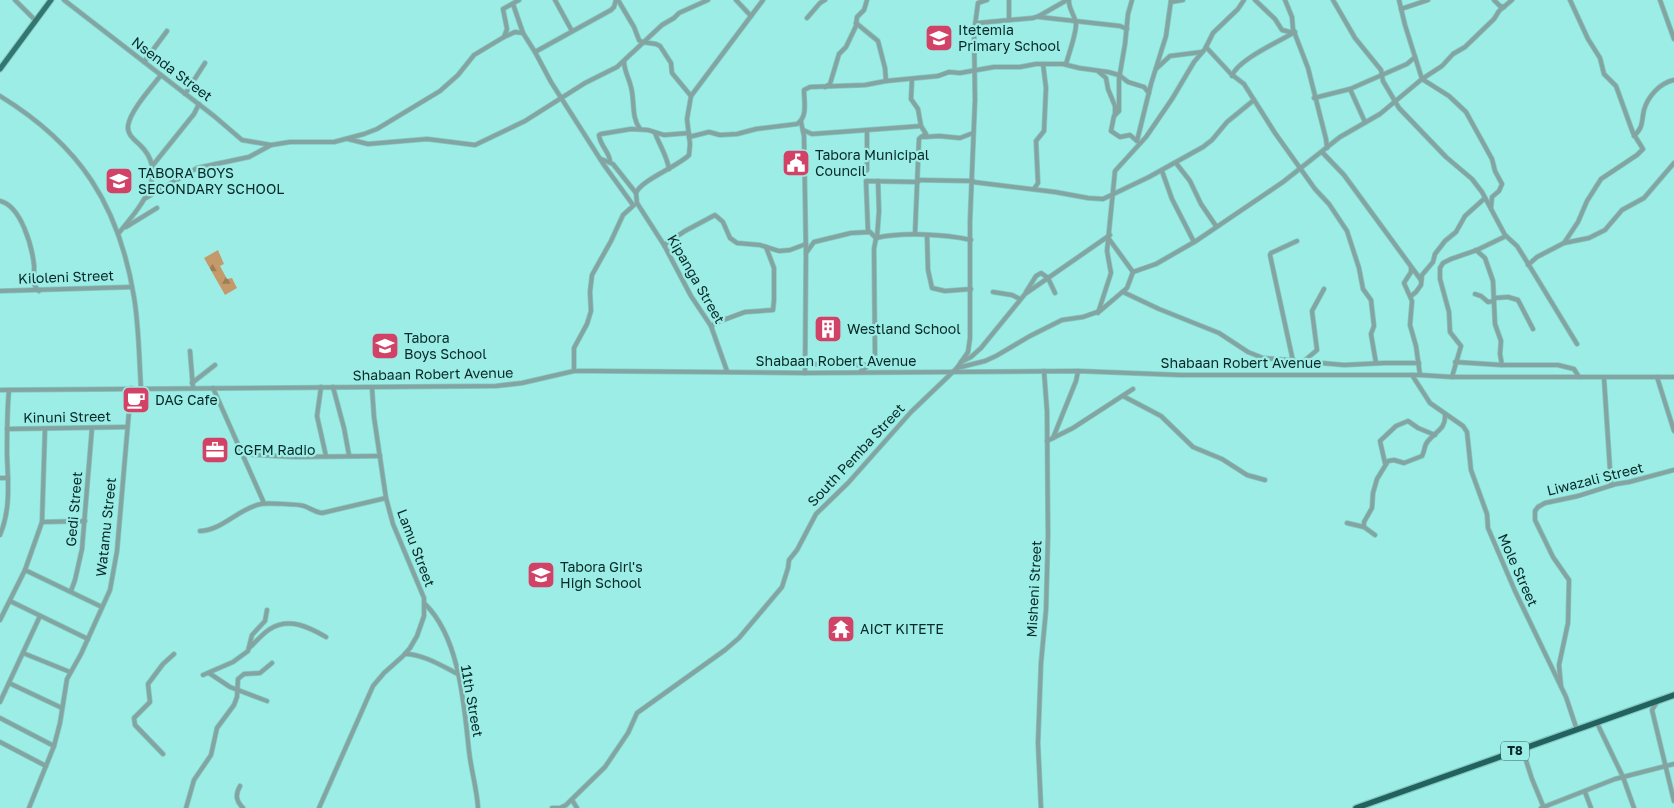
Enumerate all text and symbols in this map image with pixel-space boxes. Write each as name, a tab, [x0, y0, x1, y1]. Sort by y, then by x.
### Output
place label: Itetemia Primary School	[958, 21, 1060, 54]
school or university icon: Itetemia Primary School	[924, 23, 954, 53]
street label: Nsenda Street	[129, 33, 216, 104]
place label: Tabora Municipal Council	[815, 146, 929, 179]
public building icon: Tabora Municipal Council	[781, 148, 811, 178]
place label: TABORA BOYS SECONDARY SCHOOL	[138, 164, 284, 197]
school or university icon: TABORA BOYS SECONDARY SCHOOL	[104, 166, 134, 196]
street label: Kipanga Street	[664, 231, 729, 326]
street label: Kiloleni Street	[18, 266, 114, 287]
building icon: Westland School	[813, 314, 843, 344]
place label: Westland School	[847, 320, 961, 337]
place label: Tabora Boys School	[404, 329, 487, 362]
school or university icon: Tabora Boys School	[370, 331, 400, 361]
street label: Shabaan Robert Avenue	[756, 352, 916, 369]
street label: Shabaan Robert Avenue	[1161, 354, 1321, 371]
street label: Shabaan Robert Avenue	[352, 364, 514, 383]
cafe icon: DAG Cafe	[121, 385, 151, 415]
place label: DAG Cafe	[155, 391, 218, 408]
street label: South Pemba Street	[804, 400, 908, 510]
street label: Kinuni Street	[23, 407, 111, 426]
office icon: CGFM Radio	[200, 435, 230, 465]
place label: CGFM Radio	[234, 441, 315, 458]
street label: Liwazali Street	[1545, 458, 1645, 499]
street label: Gedi Street	[62, 471, 85, 547]
street label: Watamu Street	[92, 476, 119, 578]
street label: Lamu Street	[394, 507, 439, 589]
street label: Mole Street	[1495, 531, 1542, 609]
street label: Misheni Street	[1022, 540, 1045, 638]
place label: Tabora Girl's High School	[560, 558, 643, 591]
school or university icon: Tabora Girl's High School	[526, 560, 556, 590]
temple icon: AICT KITETE	[826, 614, 856, 644]
place label: AICT KITETE	[860, 620, 944, 637]
street label: 11th Street	[458, 664, 487, 738]
road number: T8	[1501, 741, 1529, 760]

